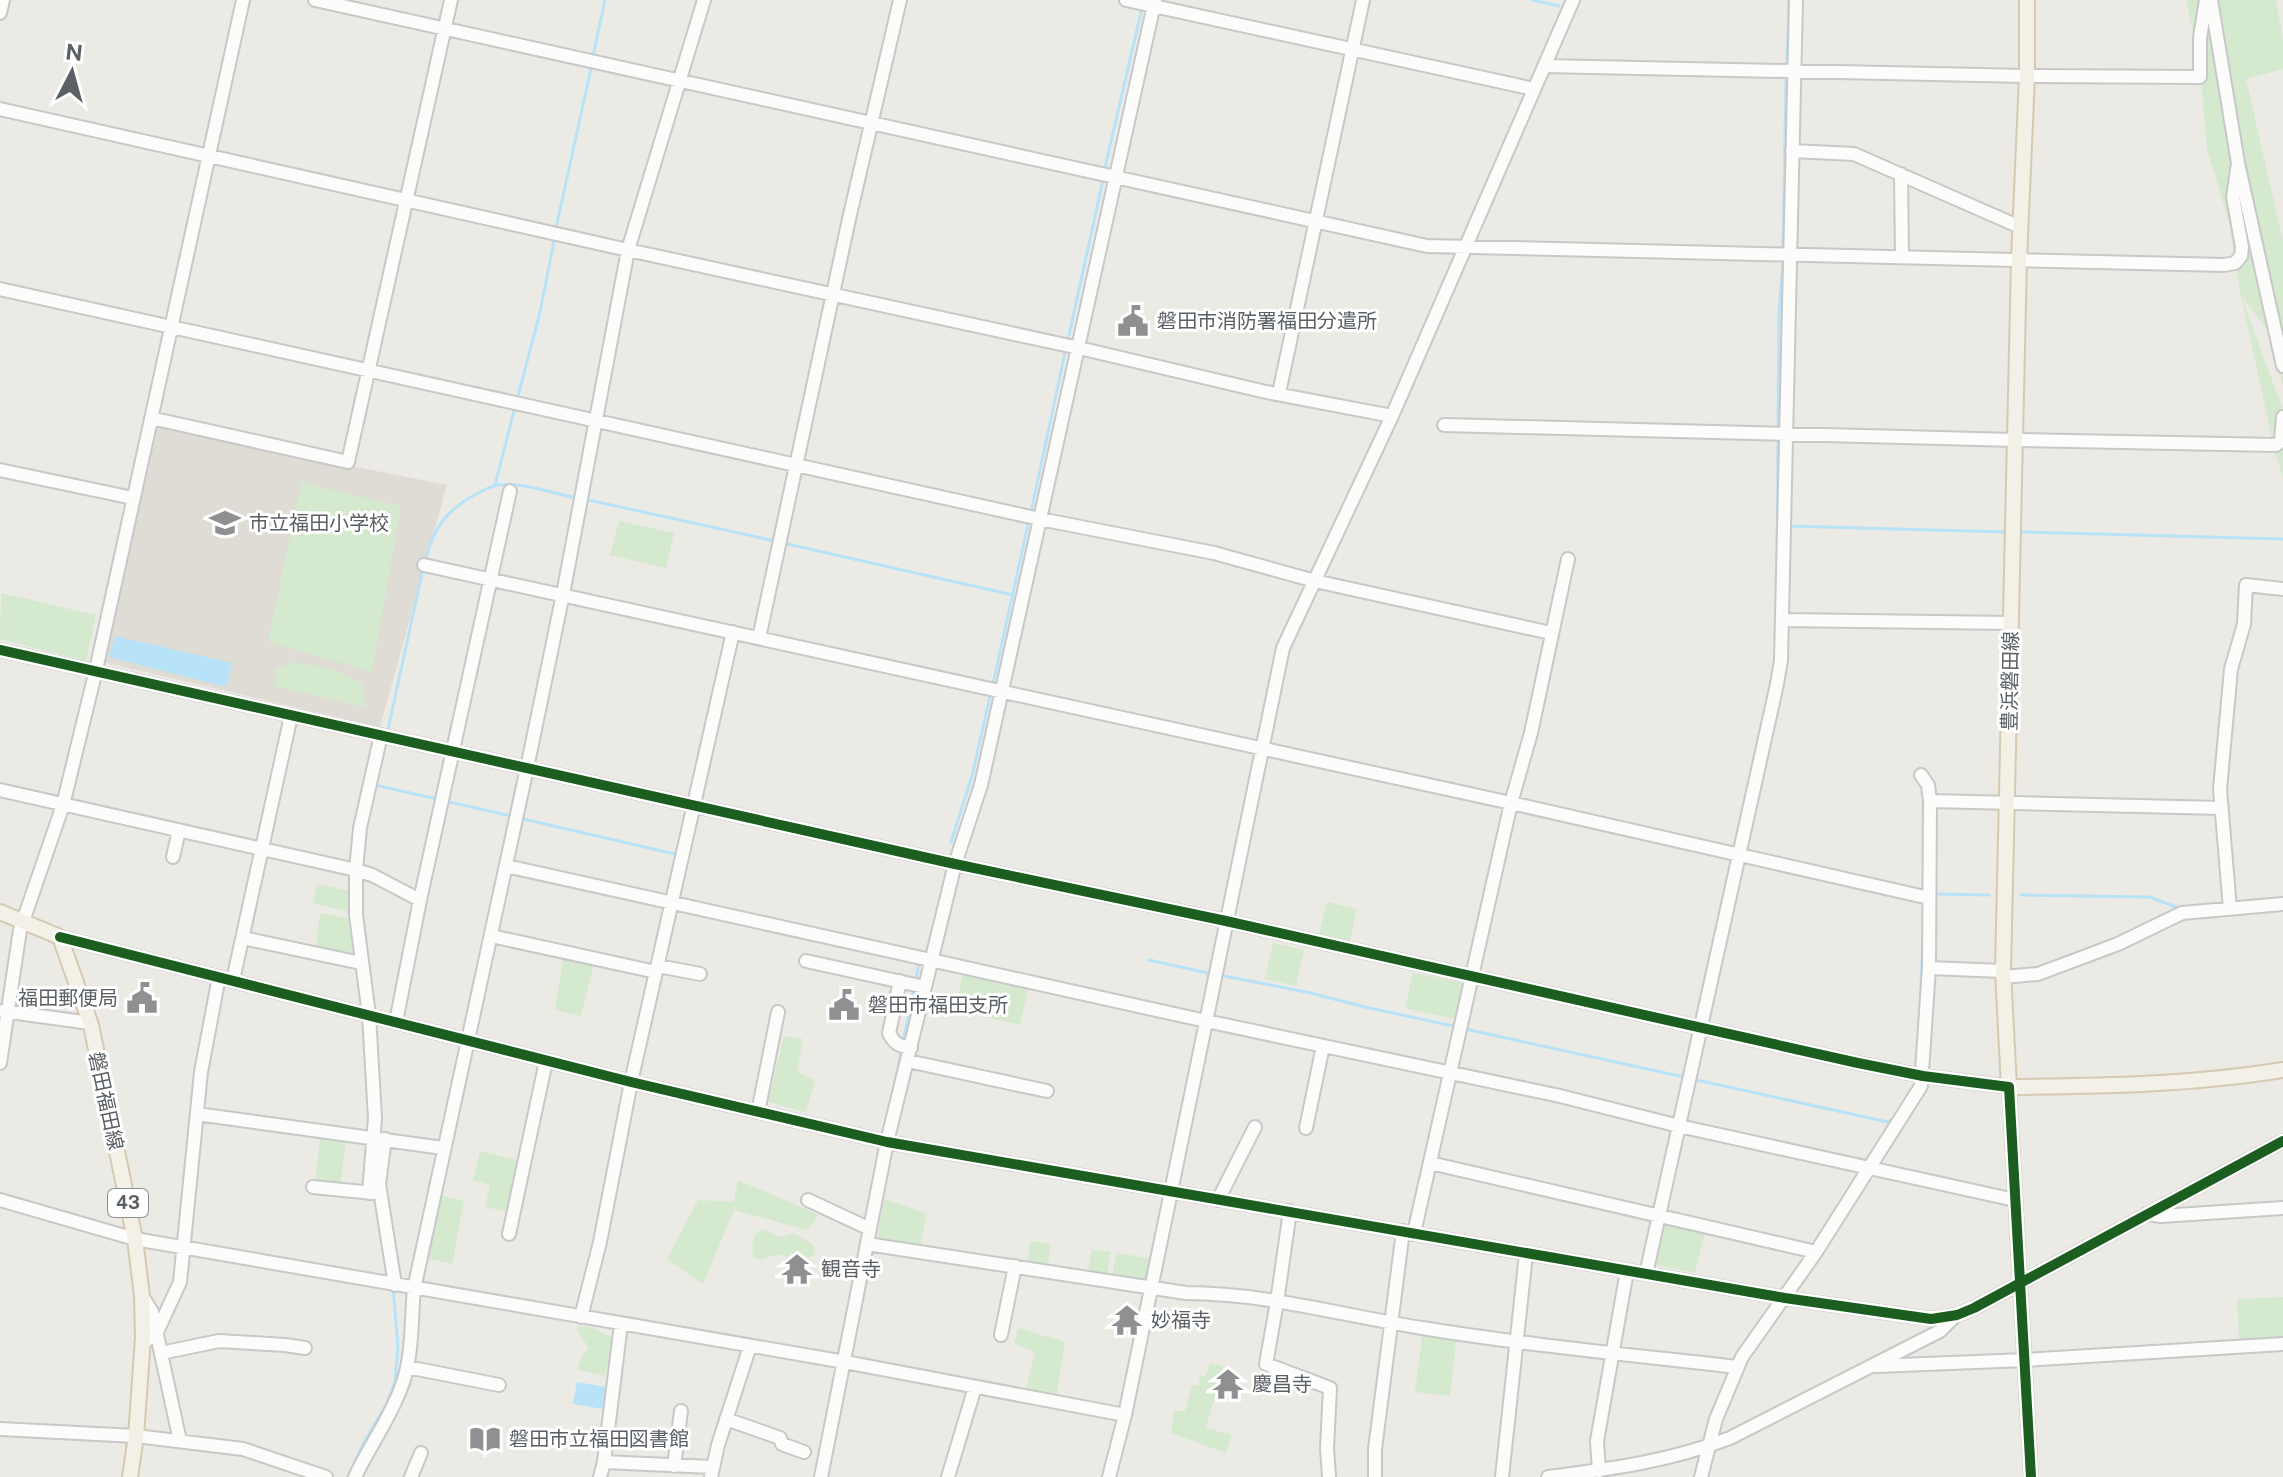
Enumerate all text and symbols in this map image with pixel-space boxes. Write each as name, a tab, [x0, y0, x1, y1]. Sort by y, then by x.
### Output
north arrow	[32, 32, 112, 112]
text: N	[64, 38, 84, 66]
public building icon: 磐田市消防署福田分遣所	[1116, 304, 1150, 338]
place label: 磐田市消防署福田分遣所	[1157, 309, 1377, 333]
school or university icon: 市立福田小学校	[208, 506, 242, 540]
place label: 市立福田小学校	[249, 511, 389, 535]
street label: 豊浜磐田線	[1997, 631, 2023, 731]
public building icon: 福田郵便局	[125, 981, 159, 1015]
place label: 福田郵便局	[18, 986, 118, 1010]
public building icon: 磐田市福田支所	[827, 988, 861, 1022]
place label: 磐田市福田支所	[868, 993, 1008, 1017]
street label: 磐田福田線	[84, 1050, 128, 1152]
road number: 43	[108, 1189, 148, 1217]
temple icon: 観音寺	[780, 1252, 814, 1286]
place label: 観音寺	[821, 1257, 881, 1281]
temple icon: 妙福寺	[1110, 1303, 1144, 1337]
place label: 妙福寺	[1151, 1308, 1211, 1332]
temple icon: 慶昌寺	[1211, 1367, 1245, 1401]
place label: 慶昌寺	[1252, 1372, 1312, 1396]
library icon: 磐田市立福田図書館	[468, 1422, 502, 1456]
place label: 磐田市立福田図書館	[509, 1427, 689, 1451]

